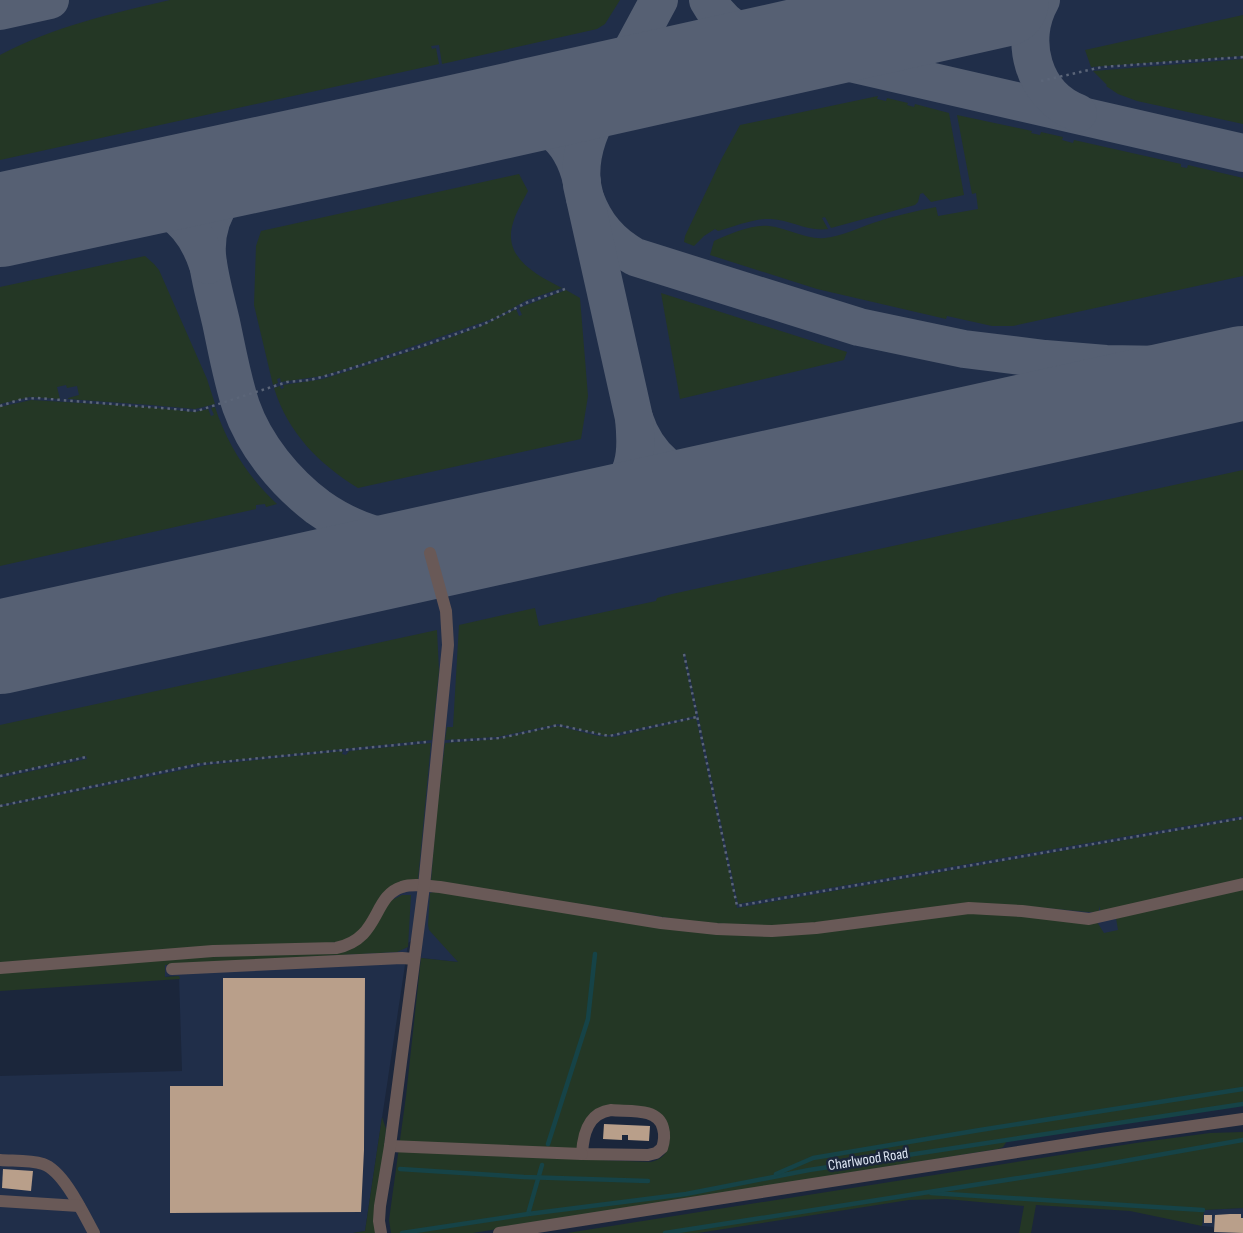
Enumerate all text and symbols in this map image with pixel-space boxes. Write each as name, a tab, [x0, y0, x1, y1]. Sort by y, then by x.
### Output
street label: Charlwood Road	[827, 1144, 910, 1175]

